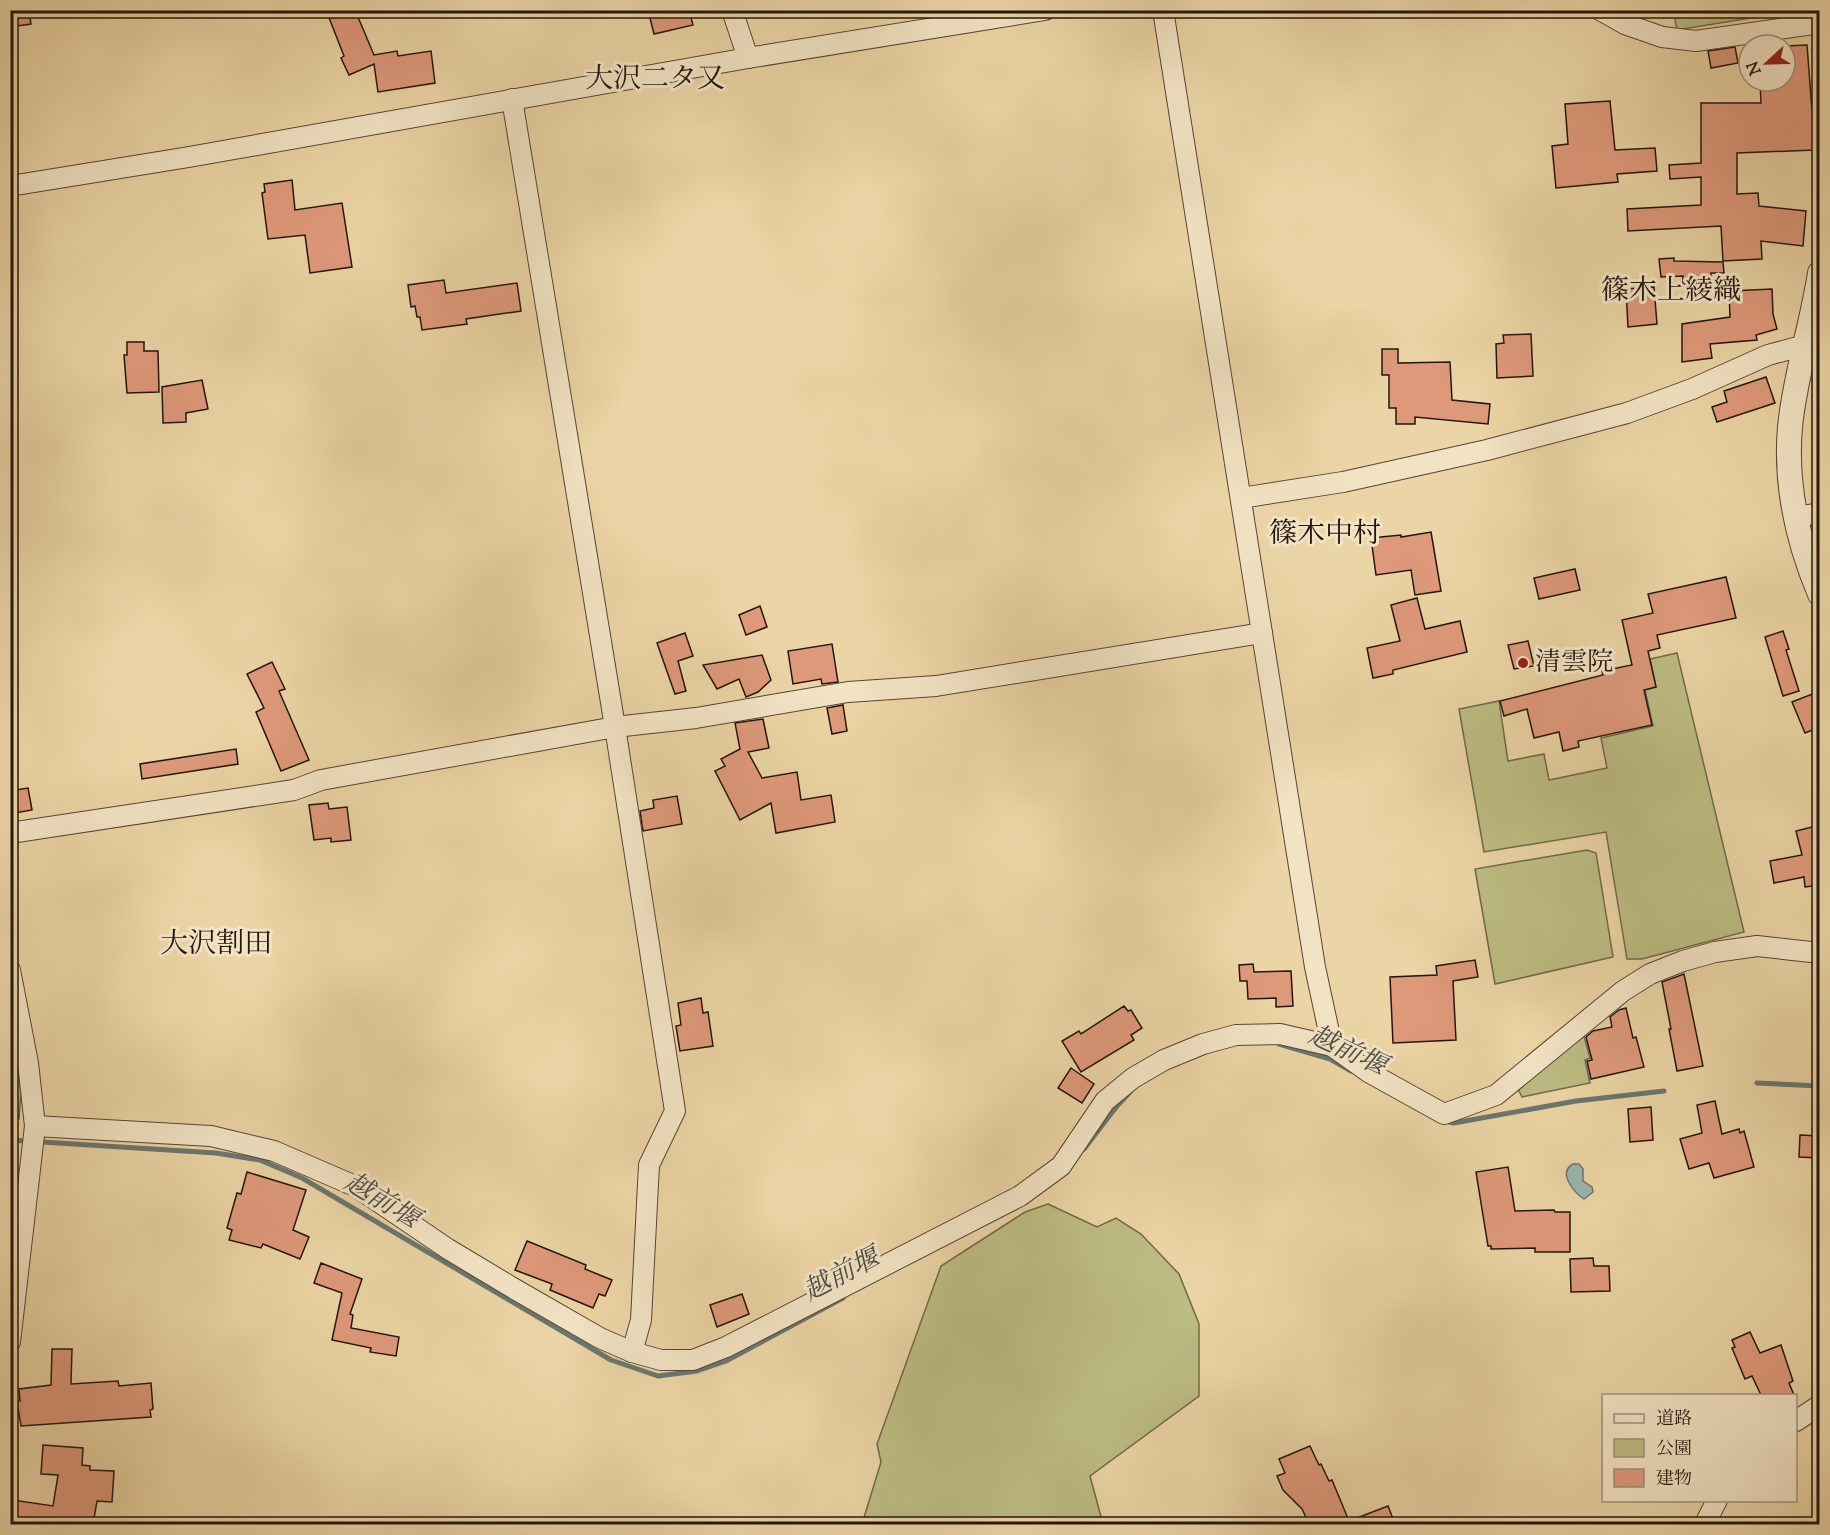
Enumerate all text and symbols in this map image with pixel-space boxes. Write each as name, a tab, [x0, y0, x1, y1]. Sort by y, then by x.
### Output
north arrow	[1737, 33, 1797, 93]
text: N	[1742, 57, 1768, 78]
district label: 大沢二タ又	[585, 60, 725, 100]
district label: 篠木上綾織	[1601, 272, 1741, 312]
district label: 篠木中村	[1269, 515, 1381, 555]
place label: 清雲院	[1535, 645, 1613, 682]
marker: 清雲院	[1516, 656, 1530, 670]
district label: 大沢割田	[160, 925, 272, 965]
water label: 越前堰	[1302, 1017, 1396, 1088]
water label: 越前堰	[336, 1164, 429, 1242]
water label: 越前堰	[797, 1238, 890, 1312]
legend	[1602, 1394, 1797, 1502]
text: 道路	[1656, 1407, 1692, 1433]
text: 公園	[1656, 1437, 1692, 1463]
text: 建物	[1656, 1467, 1692, 1493]

